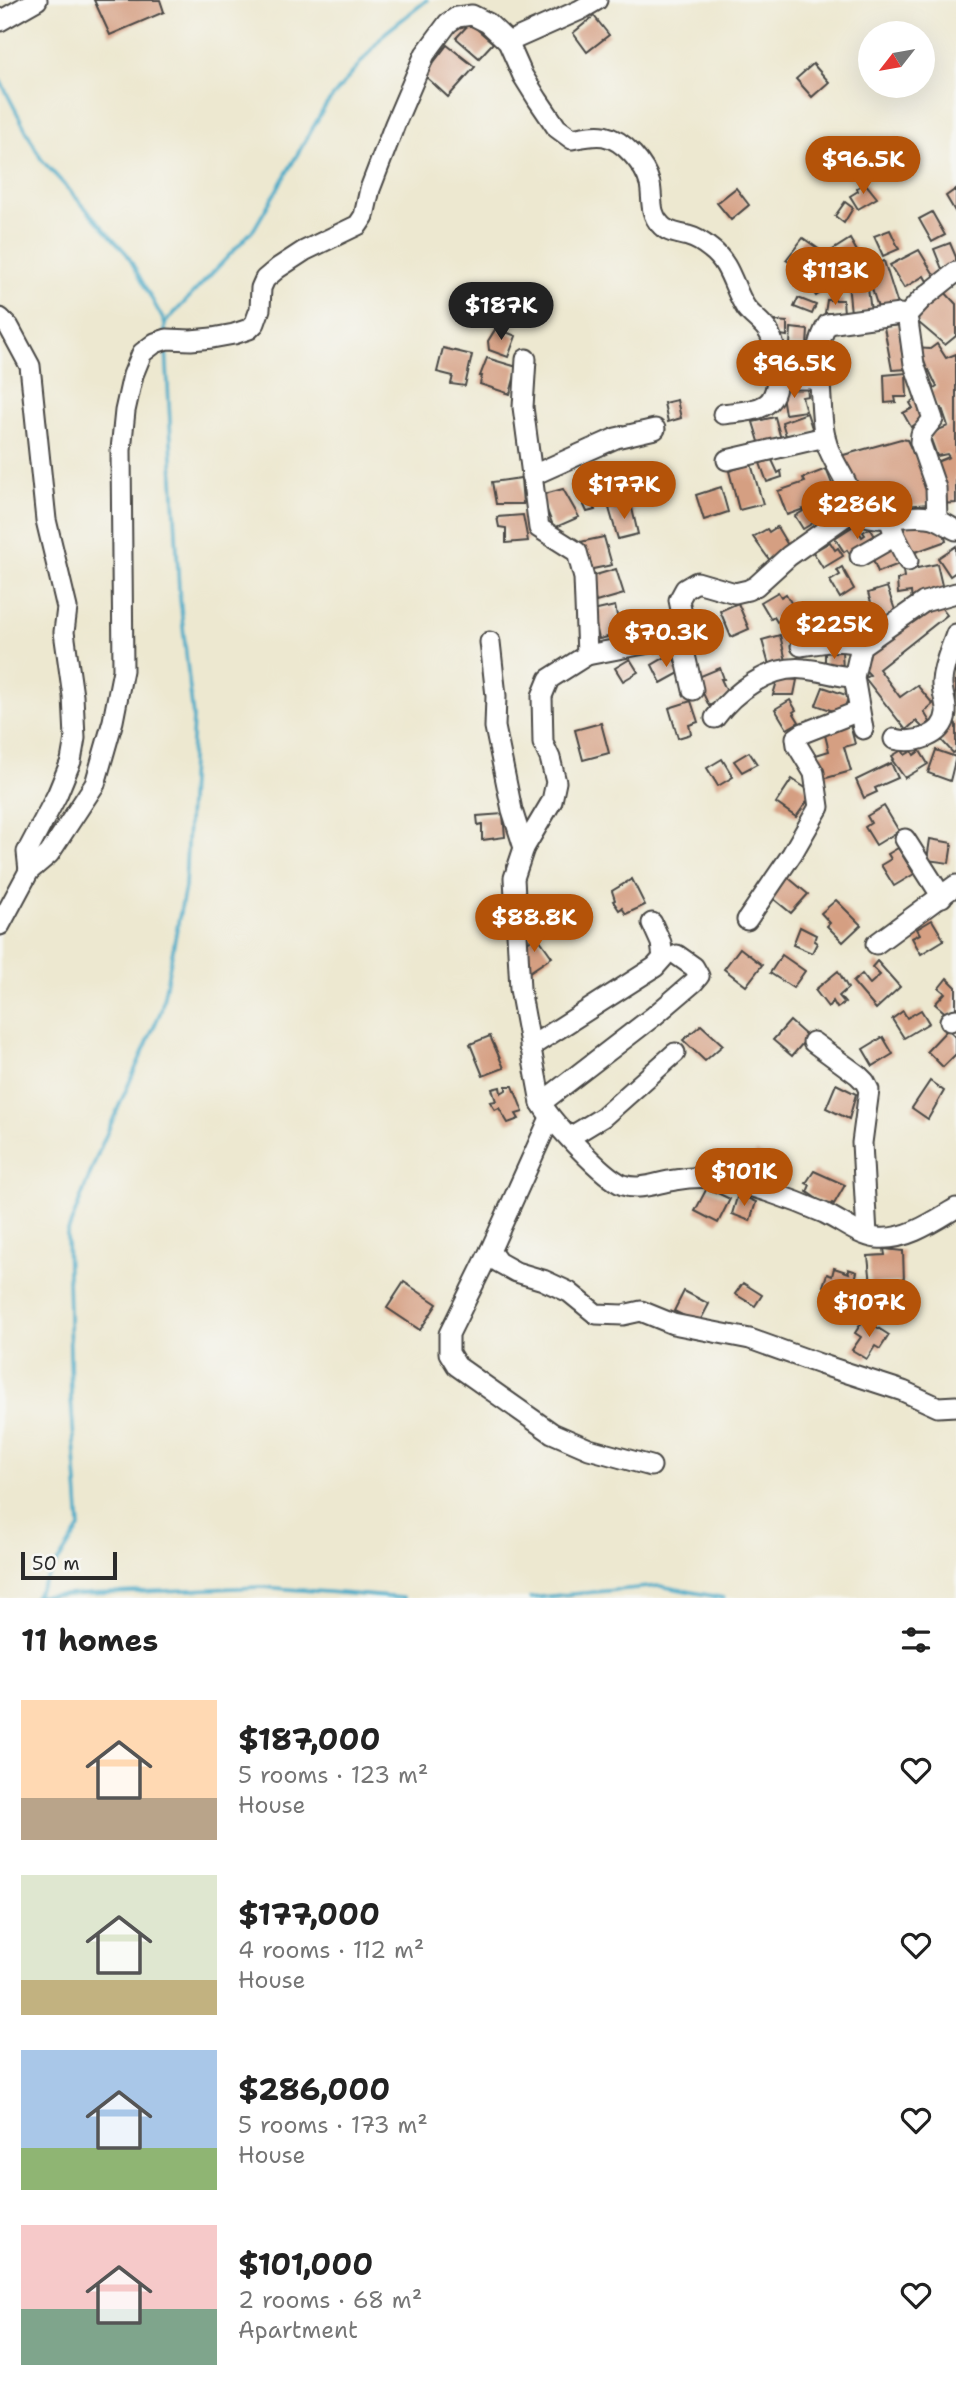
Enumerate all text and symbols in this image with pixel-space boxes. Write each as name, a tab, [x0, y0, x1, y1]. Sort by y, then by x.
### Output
north arrow	[858, 21, 934, 98]
map controls	[858, 21, 935, 98]
pin: $96.5K	[806, 136, 920, 196]
text: $96.5K	[821, 144, 905, 174]
pin: $113K	[786, 247, 884, 307]
text: $113K	[802, 255, 868, 285]
pin: $187K	[452, 282, 550, 342]
text: $187K	[465, 290, 537, 320]
pin: $96.5K	[737, 340, 851, 400]
text: $96.5K	[752, 348, 836, 378]
pin: $177K	[575, 462, 673, 521]
text: $177K	[588, 469, 660, 499]
pin: $286K	[808, 482, 906, 541]
text: $286K	[817, 489, 897, 519]
pin: $225K	[785, 602, 883, 661]
text: $225K	[795, 609, 873, 639]
pin: $70.3K	[609, 610, 723, 669]
text: $70.3K	[624, 617, 708, 647]
pin: $88.8K	[477, 894, 591, 954]
text: $88.8K	[491, 902, 577, 932]
pin: $101K	[695, 1148, 793, 1208]
text: $101K	[711, 1156, 777, 1186]
pin: $107K	[820, 1280, 918, 1339]
text: $107K	[833, 1287, 905, 1317]
scale bar	[21, 1549, 117, 1581]
text: 50 m	[32, 1551, 80, 1576]
text: 11 homes	[21, 1620, 158, 1661]
icon: filters	[897, 1621, 935, 1659]
text: $187,000	[238, 1719, 381, 1760]
icon: home	[77, 1728, 161, 1812]
icon: heart	[897, 1751, 935, 1789]
text: 5 rooms · 123 m²	[238, 1760, 428, 1790]
text: House	[238, 1790, 306, 1820]
text: $177,000	[238, 1894, 380, 1935]
icon: home	[77, 1903, 161, 1987]
icon: heart	[897, 1926, 935, 1964]
text: 4 rooms · 112 m²	[238, 1935, 424, 1965]
text: House	[238, 1965, 306, 1995]
text: $286,000	[238, 2069, 390, 2110]
icon: home	[77, 2078, 161, 2162]
icon: heart	[897, 2101, 935, 2139]
text: 5 rooms · 173 m²	[238, 2110, 428, 2140]
text: House	[238, 2140, 306, 2170]
text: $101,000	[238, 2244, 373, 2285]
icon: home	[77, 2253, 161, 2337]
icon: heart	[897, 2276, 935, 2314]
text: 2 rooms · 68 m²	[238, 2285, 422, 2315]
text: Apartment	[238, 2315, 358, 2345]

